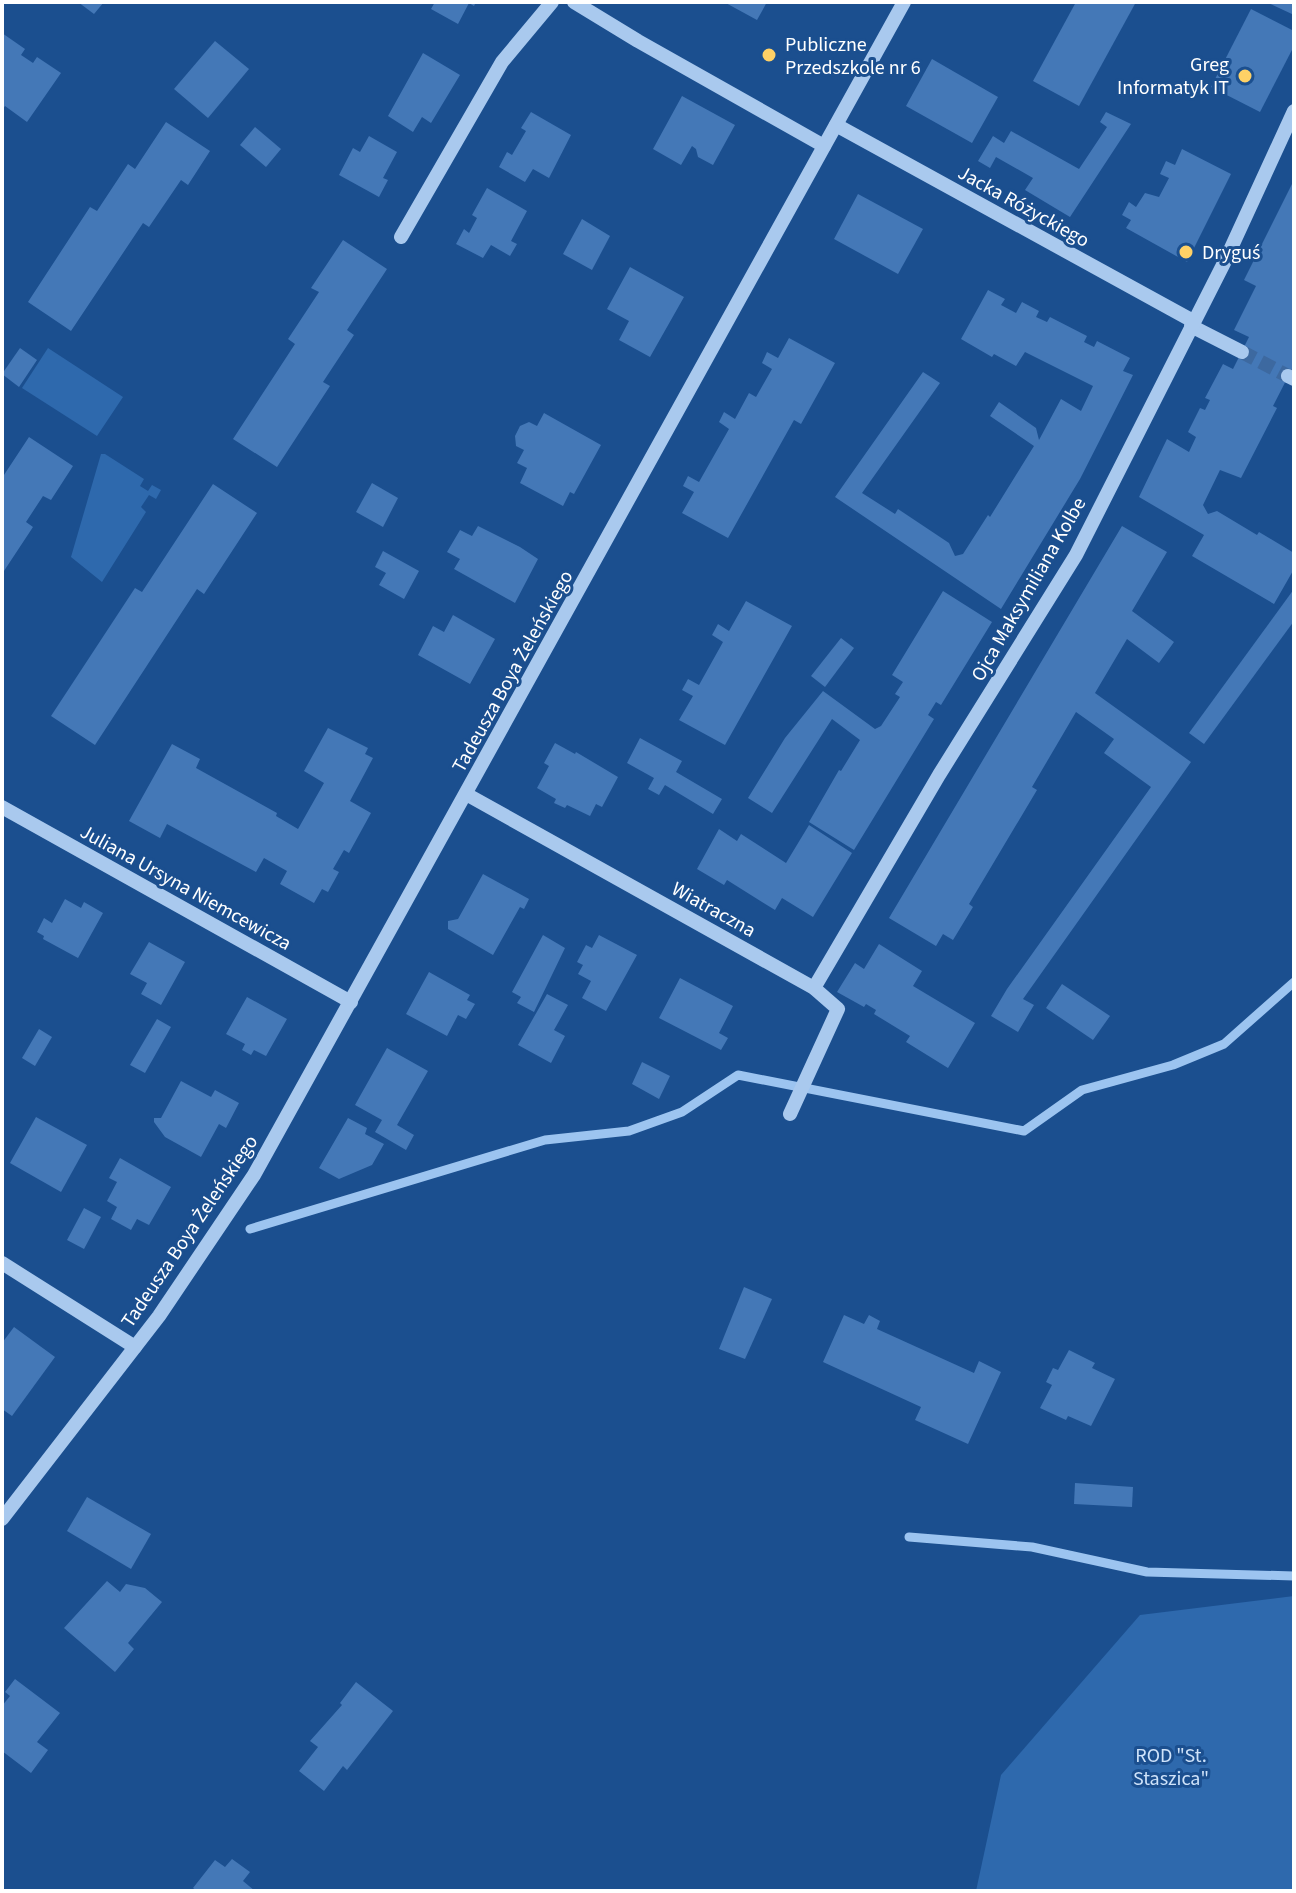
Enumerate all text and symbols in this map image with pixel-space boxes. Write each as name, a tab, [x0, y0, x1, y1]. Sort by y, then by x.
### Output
place label: Publiczne Przedszkole nr 6	[785, 31, 921, 82]
marker: Publiczne Przedszkole nr 6	[760, 46, 778, 64]
place label: Greg Informatyk IT	[1117, 51, 1229, 102]
marker: Greg Informatyk IT	[1236, 67, 1254, 85]
street label: Jacka Różyckiego	[953, 159, 1094, 255]
place label: Dryguś	[1202, 239, 1260, 267]
marker: Dryguś	[1177, 243, 1195, 261]
street label: Ojca Maksymiliana Kolbe	[965, 492, 1093, 687]
street label: Tadeusza Boya Żeleńskiego	[446, 565, 580, 778]
street label: Juliana Ursyna Niemcewicza	[75, 818, 296, 958]
street label: Wiatraczna	[666, 875, 761, 945]
street label: Tadeusza Boya Żeleńskiego	[115, 1130, 265, 1334]
park label: ROD "St. Staszica"	[1133, 1742, 1209, 1793]

